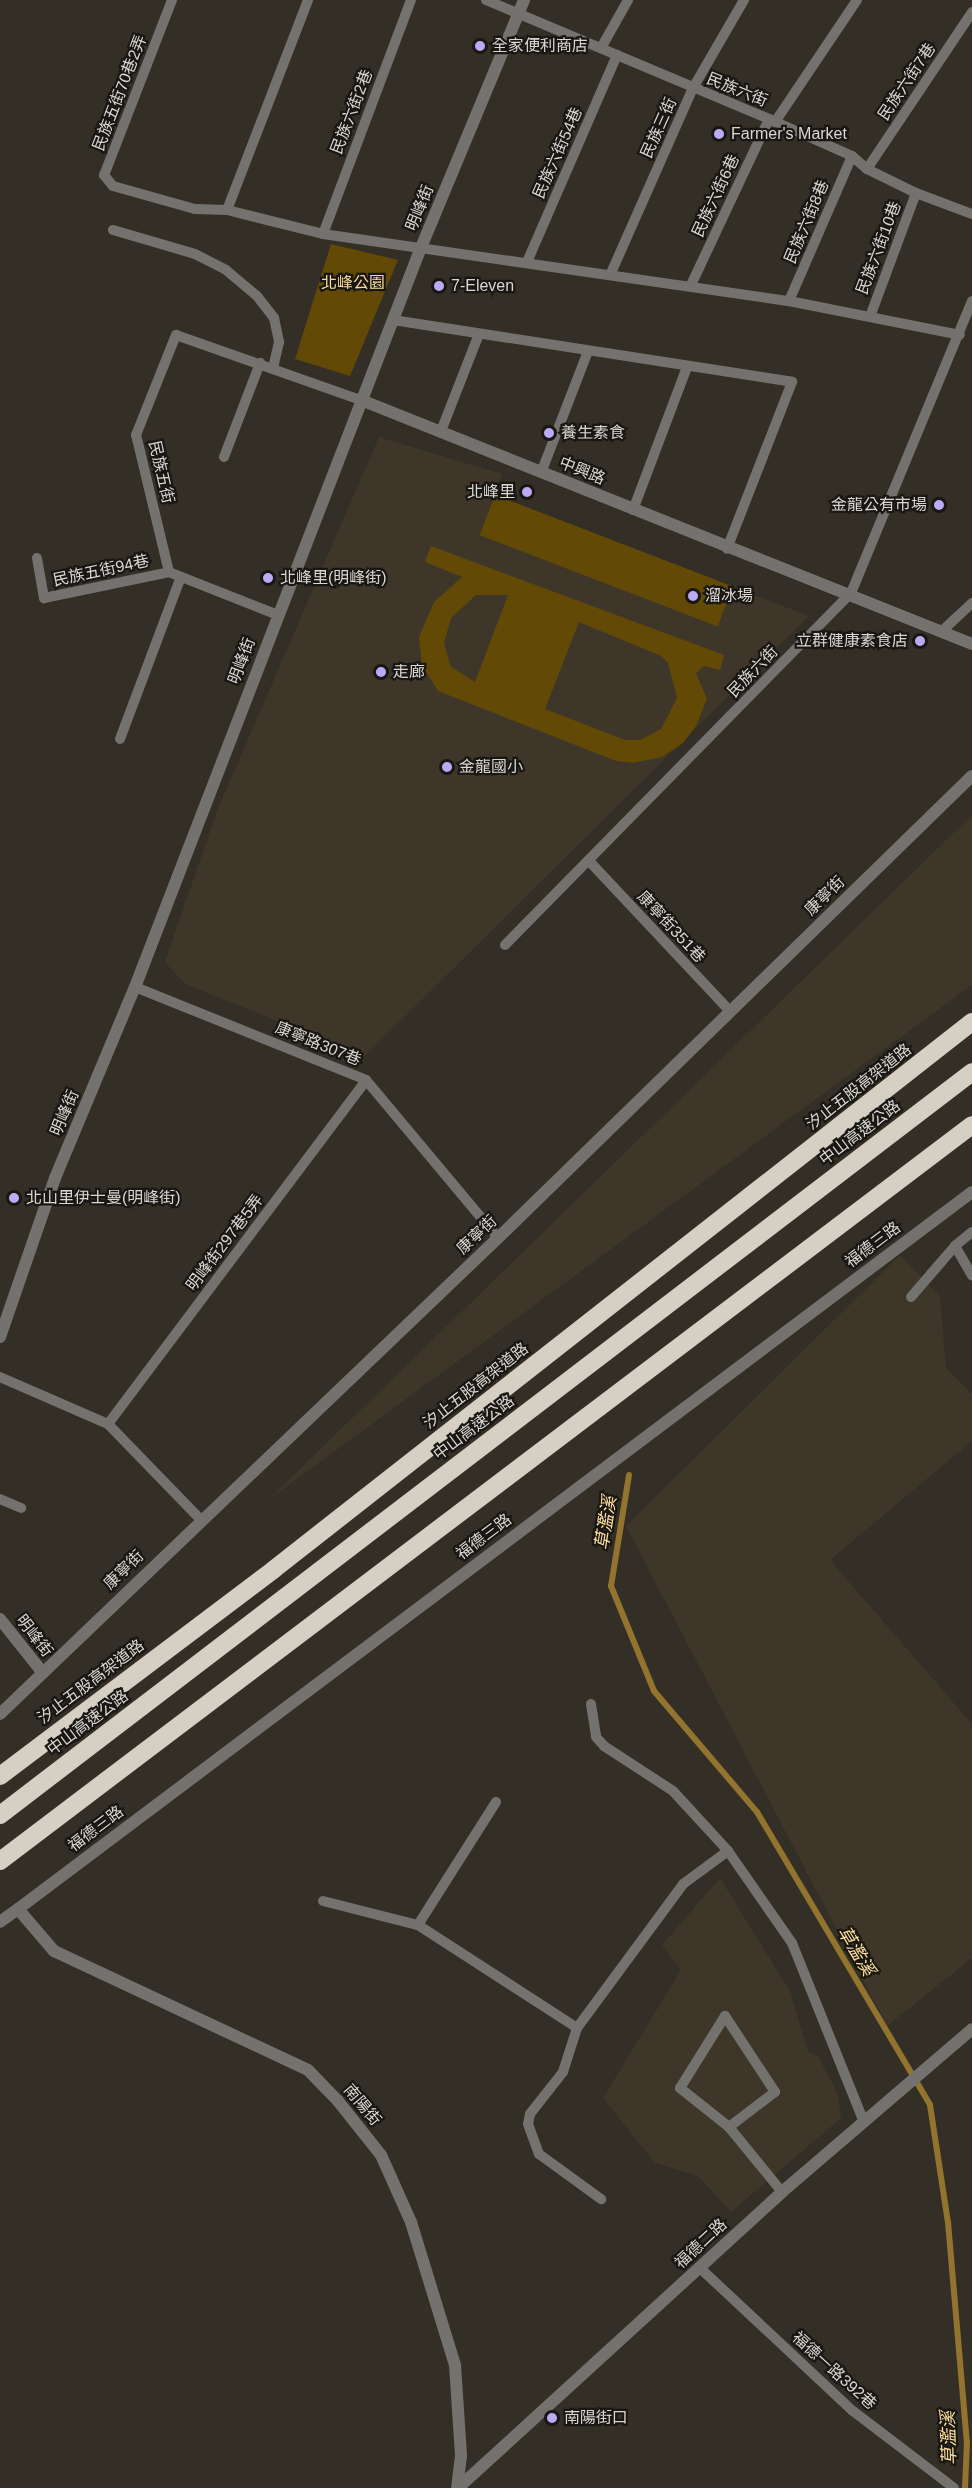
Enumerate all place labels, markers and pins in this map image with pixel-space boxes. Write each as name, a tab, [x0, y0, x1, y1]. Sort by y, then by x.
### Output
place label: 全家便利商店	[492, 36, 588, 56]
marker: 全家便利商店	[473, 39, 487, 53]
place label: Farmer's Market	[731, 124, 847, 144]
marker: Farmer's Market	[712, 127, 726, 141]
place label: 7-Eleven	[451, 276, 514, 296]
marker: 7-Eleven	[432, 279, 446, 293]
place label: 養生素食	[561, 423, 625, 443]
marker: 養生素食	[542, 426, 556, 440]
place label: 北峰里	[467, 482, 515, 502]
marker: 北峰里	[520, 485, 534, 499]
place label: 金龍公有市場	[831, 495, 927, 515]
marker: 金龍公有市場	[932, 498, 946, 512]
place label: 北峰里(明峰街)	[280, 568, 387, 588]
marker: 北峰里(明峰街)	[261, 571, 275, 585]
place label: 溜冰場	[705, 586, 753, 606]
marker: 溜冰場	[686, 589, 700, 603]
place label: 立群健康素食店	[796, 631, 908, 651]
marker: 立群健康素食店	[913, 634, 927, 648]
place label: 走廊	[393, 662, 425, 682]
marker: 走廊	[374, 665, 388, 679]
place label: 金龍國小	[459, 757, 523, 777]
marker: 金龍國小	[440, 760, 454, 774]
place label: 北山里伊士曼(明峰街)	[26, 1188, 181, 1208]
marker: 北山里伊士曼(明峰街)	[7, 1191, 21, 1205]
place label: 南陽街口	[564, 2408, 628, 2428]
marker: 南陽街口	[545, 2411, 559, 2425]

